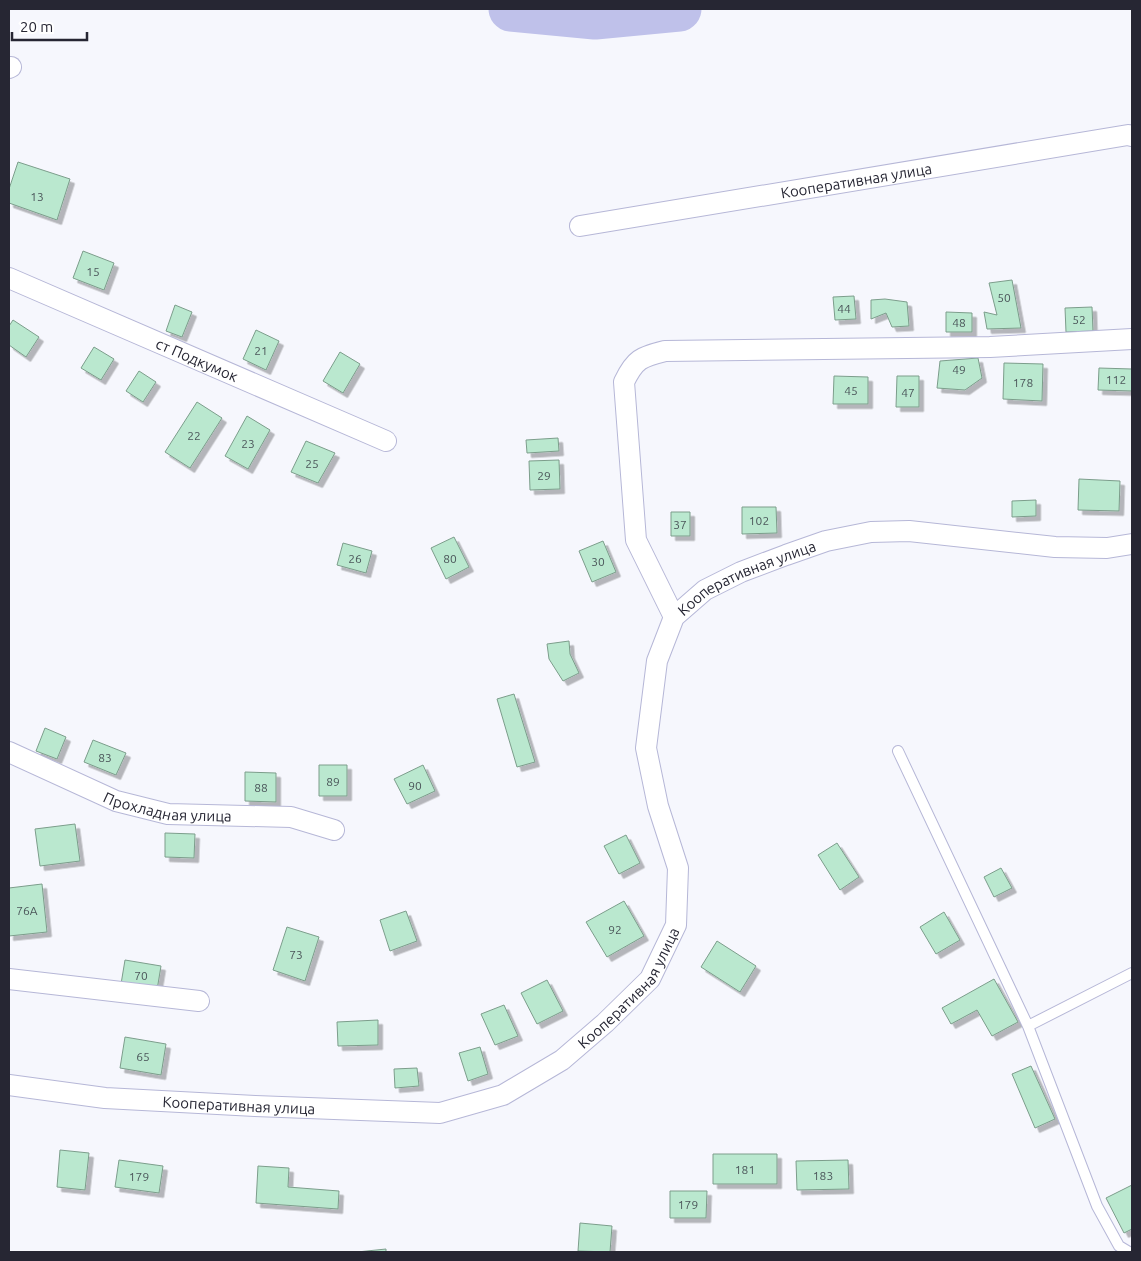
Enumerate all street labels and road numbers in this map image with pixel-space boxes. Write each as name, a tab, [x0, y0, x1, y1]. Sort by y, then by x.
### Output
street label: Кооперативная улица	[779, 159, 933, 201]
street label: ст Подкумок	[154, 334, 241, 385]
street label: Кооперативная улица	[674, 537, 818, 619]
street label: Прохладная улица	[101, 788, 232, 824]
street label: Кооперативная улица	[574, 924, 682, 1051]
street label: Кооперативная улица	[162, 1093, 316, 1117]

